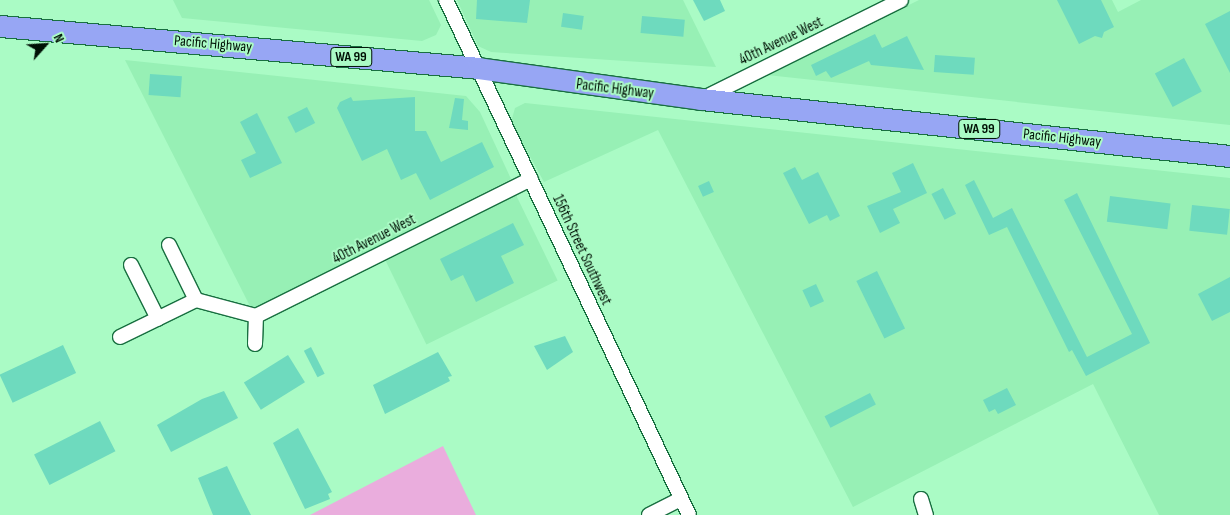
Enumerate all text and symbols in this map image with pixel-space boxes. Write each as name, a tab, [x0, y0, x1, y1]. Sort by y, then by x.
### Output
street label: 40th Avenue West	[736, 13, 826, 69]
north arrow	[20, 20, 70, 70]
text: N	[50, 31, 68, 45]
street label: Pacific Highway	[173, 32, 253, 56]
road number: WA 99	[330, 46, 372, 68]
street label: Pacific Highway	[575, 75, 655, 103]
road number: WA 99	[958, 118, 1000, 140]
street label: Pacific Highway	[1022, 125, 1102, 151]
street label: 156th Street Southwest	[549, 192, 615, 308]
street label: 40th Avenue West	[329, 210, 419, 268]

